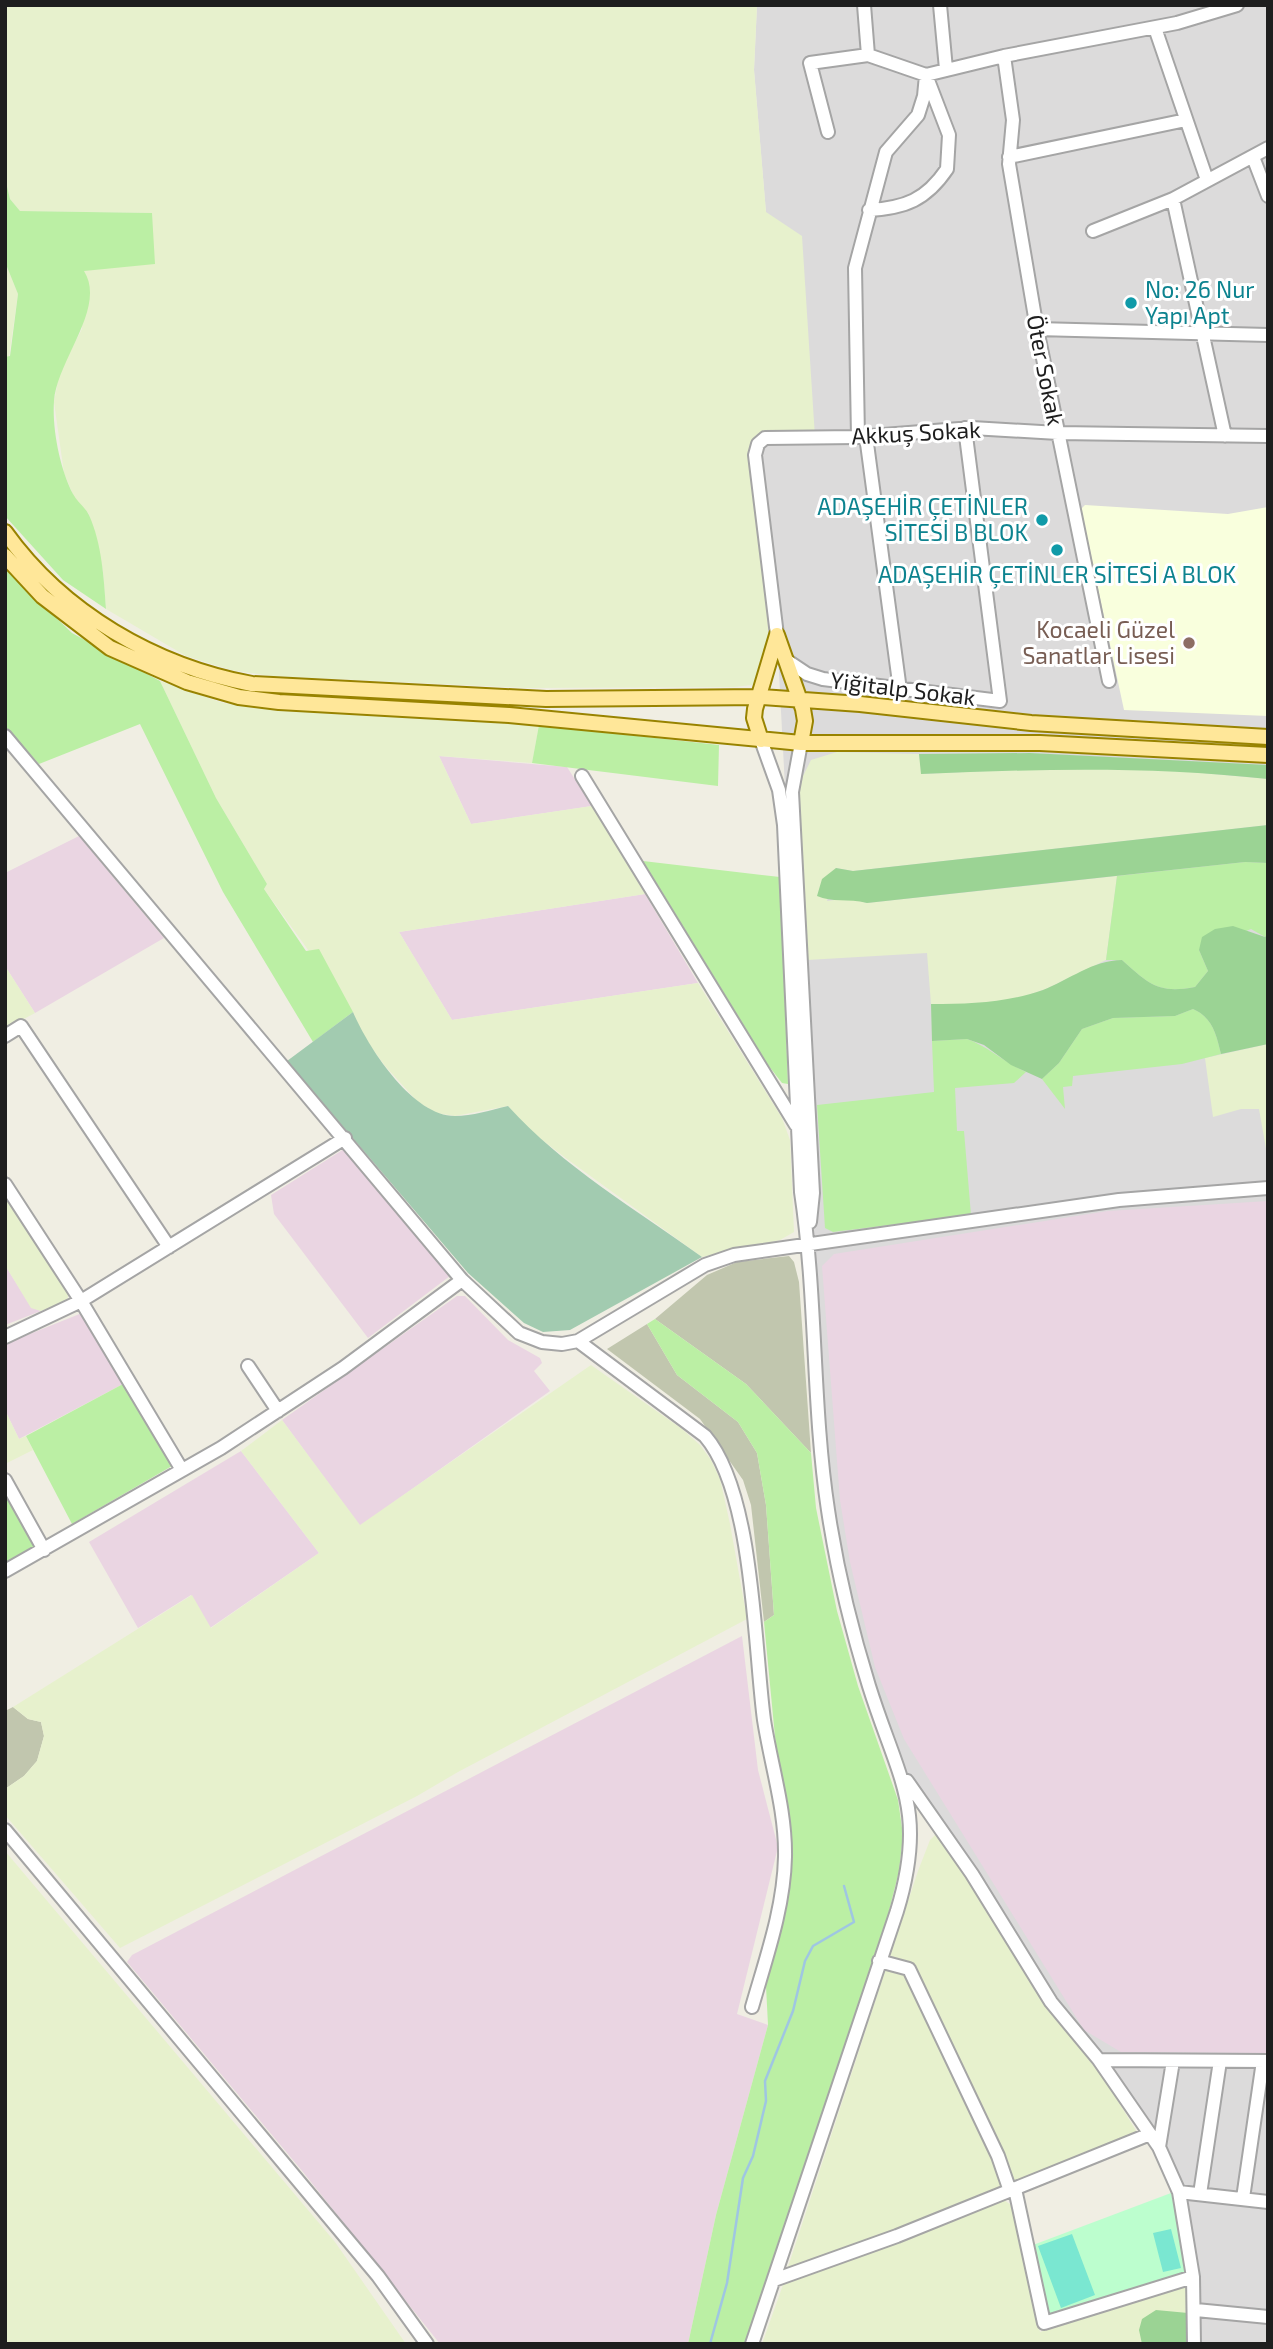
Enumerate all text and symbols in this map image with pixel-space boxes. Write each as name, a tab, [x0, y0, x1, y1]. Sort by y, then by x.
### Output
place label: No: 26 Nur Yapı Apt	[1145, 275, 1255, 329]
marker: No: 26 Nur Yapı Apt	[1123, 295, 1139, 311]
street label: Öter Sokak	[1022, 312, 1070, 428]
street label: Akkuş Sokak	[850, 415, 982, 450]
place label: ADAŞEHİR ÇETİNLER SİTESİ B BLOK	[817, 492, 1028, 546]
marker: ADAŞEHİR ÇETİNLER SİTESİ B BLOK	[1034, 512, 1050, 528]
marker: ADAŞEHİR ÇETİNLER SİTESİ A BLOK	[1049, 542, 1065, 558]
place label: ADAŞEHİR ÇETİNLER SİTESİ A BLOK	[878, 560, 1236, 589]
place label: Kocaeli Güzel Sanatlar Lisesi	[1022, 615, 1175, 669]
marker: Kocaeli Güzel Sanatlar Lisesi	[1181, 635, 1197, 651]
street label: Yiğitalp Sokak	[829, 665, 978, 711]

